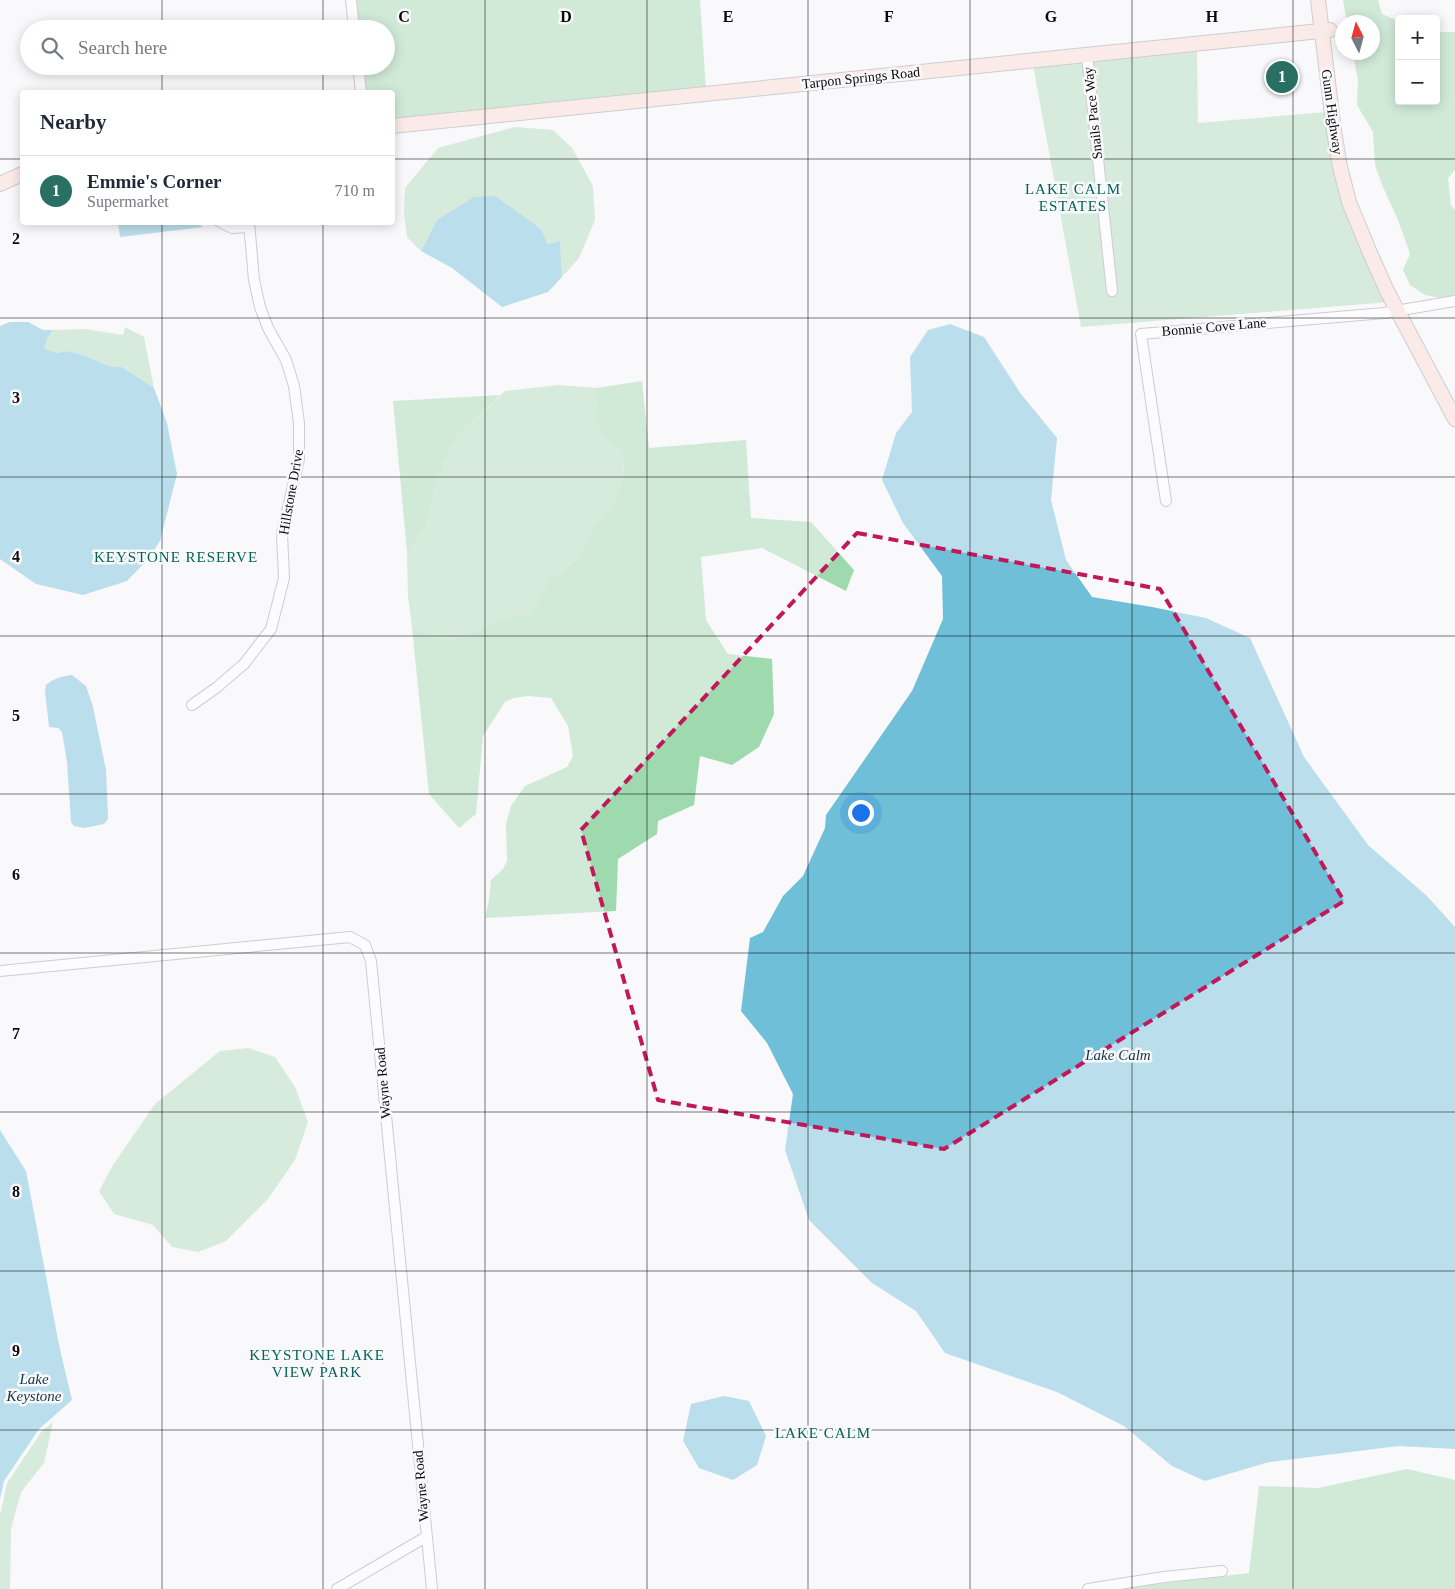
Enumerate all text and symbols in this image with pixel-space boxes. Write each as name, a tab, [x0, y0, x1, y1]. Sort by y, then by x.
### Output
text: C	[398, 8, 410, 25]
text: D	[560, 8, 572, 25]
text: E	[723, 8, 733, 25]
text: F	[884, 8, 894, 25]
text: G	[1045, 8, 1058, 25]
text: H	[1206, 8, 1219, 25]
north arrow	[1335, 15, 1380, 60]
map controls	[1395, 15, 1440, 105]
button: +	[1395, 15, 1440, 60]
search box	[20, 20, 395, 75]
icon: search	[38, 34, 66, 62]
text: Search here	[78, 37, 167, 58]
pin: 1	[1266, 58, 1298, 96]
button: −	[1395, 60, 1440, 105]
street label: Tarpon Springs Road	[801, 64, 921, 92]
street label: Snails Pace Way	[1081, 66, 1105, 160]
street label: Gunn Highway	[1319, 68, 1345, 156]
text: Nearby	[40, 110, 107, 134]
text: Emmie's Corner	[87, 171, 222, 192]
district label: LAKE CALM ESTATES	[1025, 181, 1121, 214]
text: 1	[52, 182, 60, 199]
text: 710 m	[335, 182, 375, 199]
text: Supermarket	[87, 193, 169, 210]
text: 2	[12, 230, 20, 247]
street label: Bonnie Cove Lane	[1161, 315, 1267, 339]
text: 3	[12, 389, 20, 406]
street label: Hillstone Drive	[276, 448, 306, 536]
text: 4	[12, 548, 20, 565]
district label: KEYSTONE RESERVE	[94, 549, 258, 565]
text: 5	[12, 707, 20, 724]
your location	[848, 800, 874, 826]
text: 6	[12, 866, 20, 883]
text: 7	[12, 1025, 20, 1042]
street label: Wayne Road	[372, 1047, 394, 1119]
water label: Lake Calm	[1084, 1047, 1151, 1063]
text: 8	[12, 1183, 20, 1200]
text: 9	[12, 1342, 20, 1359]
district label: KEYSTONE LAKE VIEW PARK	[249, 1347, 385, 1380]
water label: Lake Keystone	[6, 1371, 62, 1404]
district label: LAKE CALM	[775, 1425, 871, 1441]
street label: Wayne Road	[410, 1450, 432, 1522]

